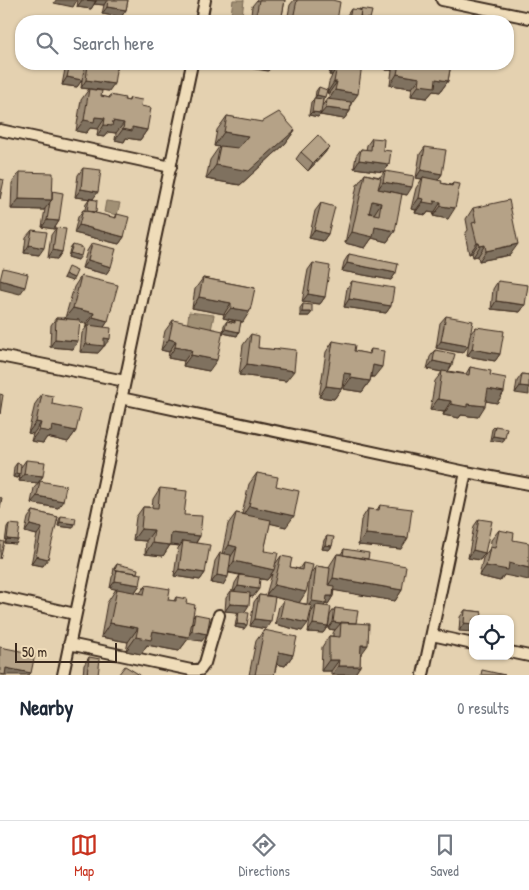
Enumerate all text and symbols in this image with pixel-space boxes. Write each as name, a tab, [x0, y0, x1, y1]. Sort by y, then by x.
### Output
search box	[15, 15, 514, 70]
icon: search	[33, 29, 61, 57]
text: Search here	[73, 30, 154, 56]
map controls	[469, 615, 514, 660]
button: locate	[469, 615, 514, 660]
scale bar	[15, 640, 118, 663]
text: 50 m	[22, 642, 47, 661]
text: Nearby	[20, 693, 73, 722]
text: 0 results	[457, 697, 509, 719]
tab: Map	[70, 831, 98, 880]
tab: Directions	[238, 831, 290, 880]
tab: Saved	[430, 831, 459, 880]

